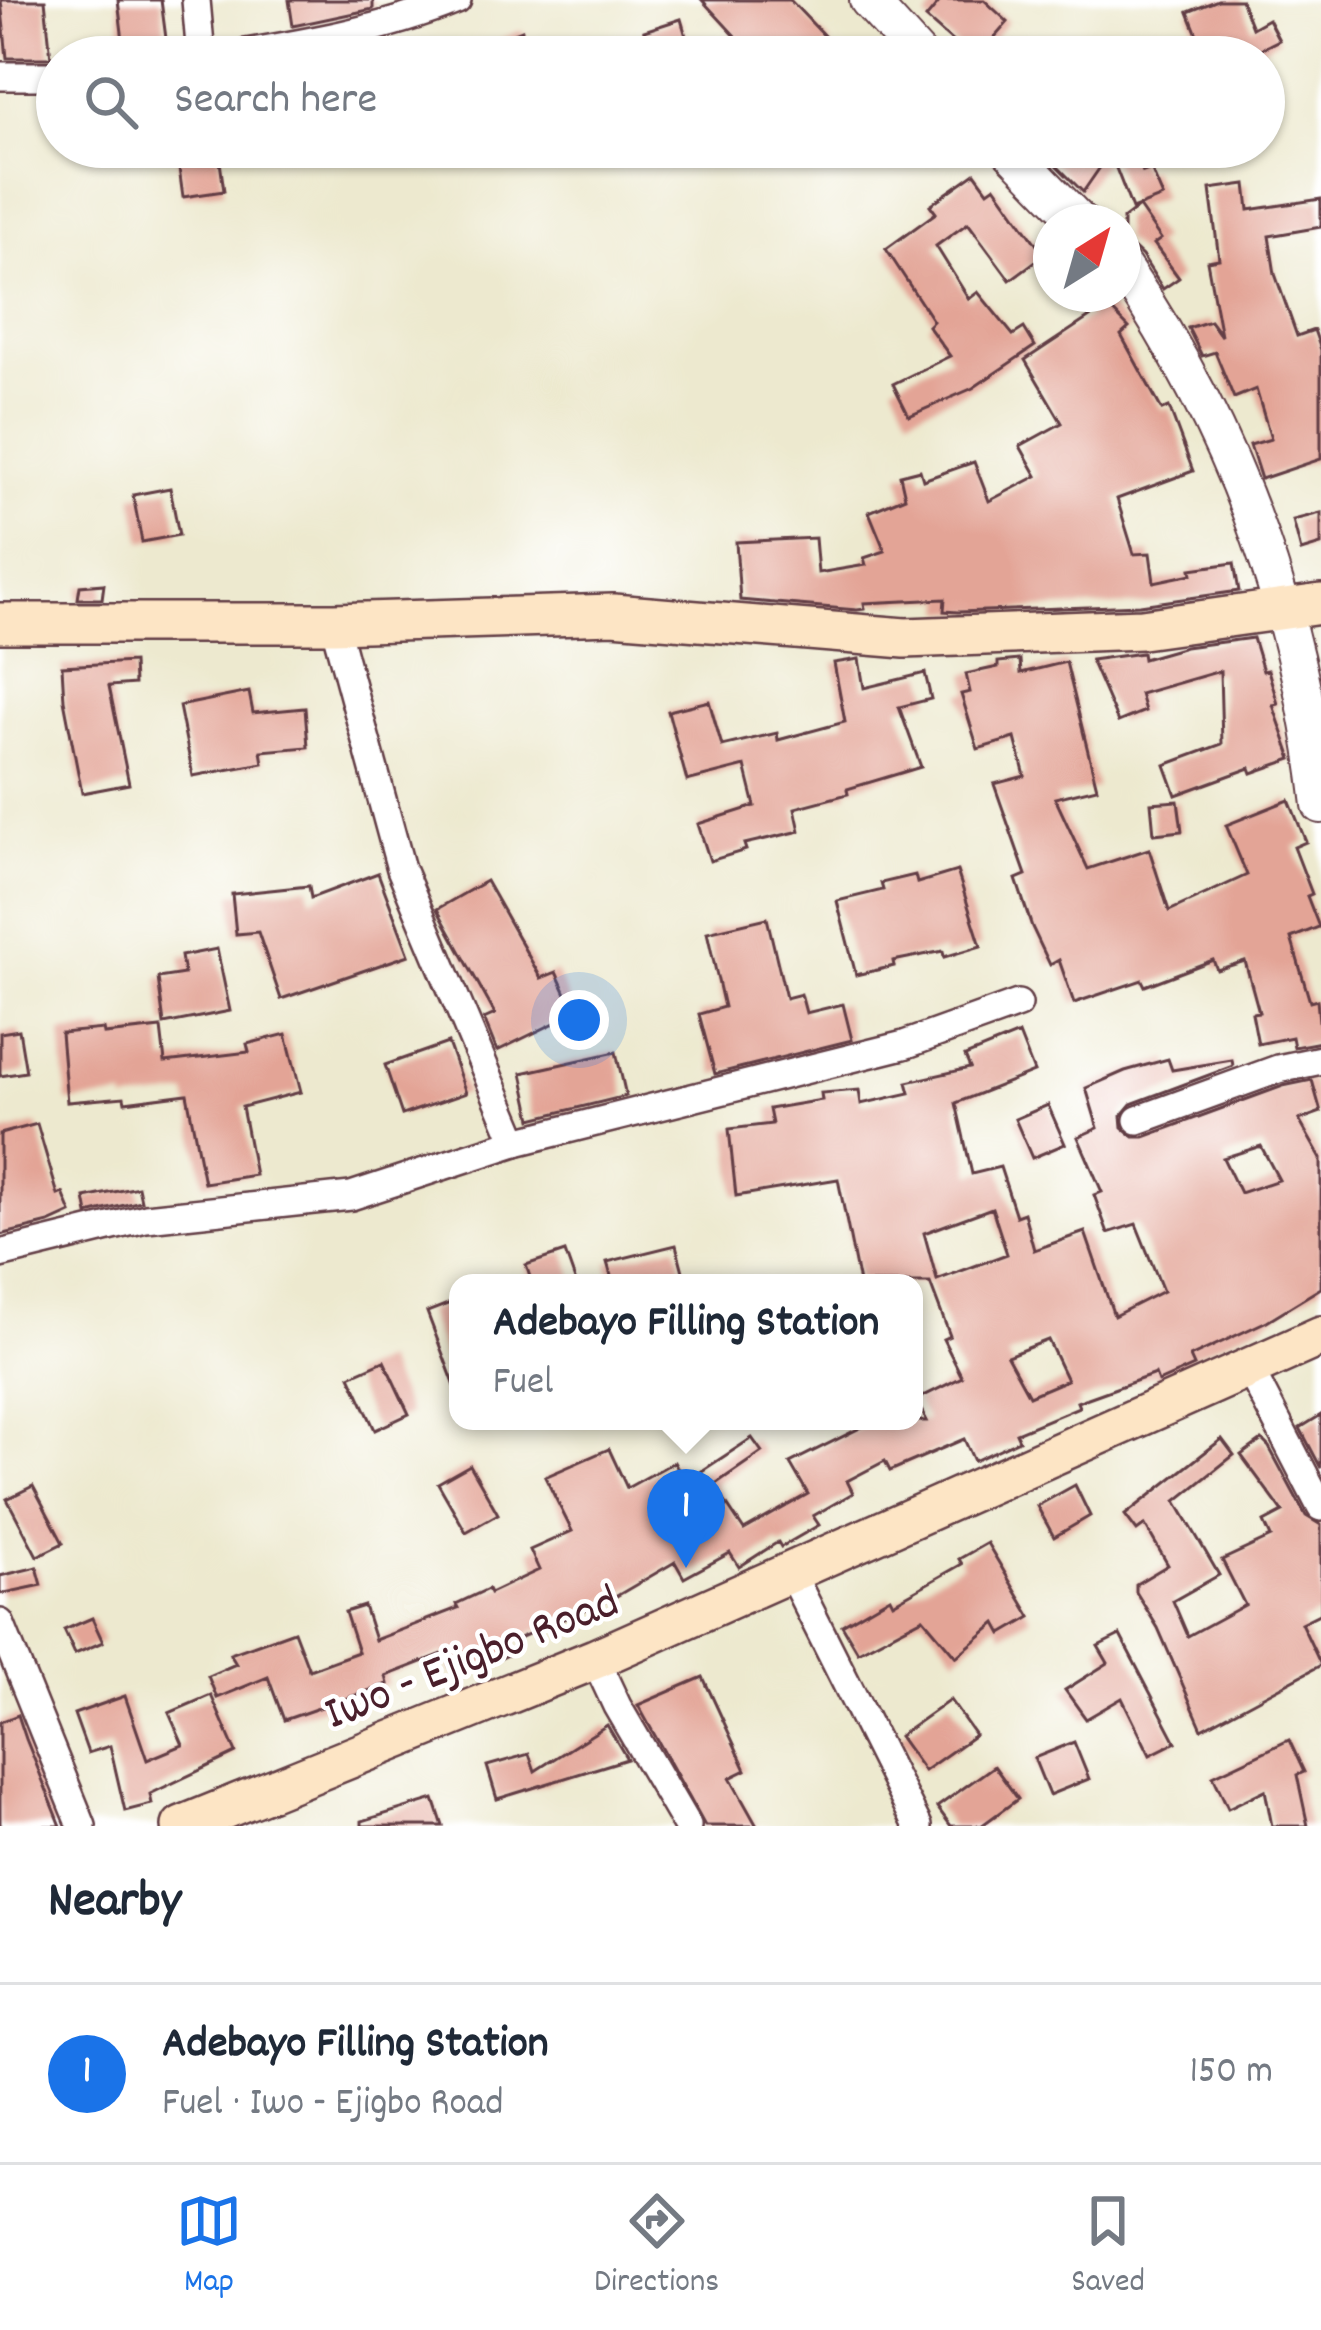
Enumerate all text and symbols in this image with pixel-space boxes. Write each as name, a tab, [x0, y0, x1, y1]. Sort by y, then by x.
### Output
search box	[36, 36, 1285, 168]
icon: search	[78, 69, 144, 135]
text: Search here	[174, 70, 377, 134]
north arrow	[1033, 204, 1141, 312]
your location	[549, 990, 609, 1050]
popup	[449, 1274, 923, 1430]
text: Adebayo Filling Station	[493, 1293, 879, 1357]
text: Fuel	[493, 1357, 553, 1412]
pin: 1	[647, 1469, 725, 1568]
street label: Iwo - Ejigbo Road	[315, 1570, 631, 1751]
text: Nearby	[48, 1868, 181, 1940]
text: Adebayo Filling Station	[162, 2014, 549, 2078]
text: 1	[83, 2046, 91, 2101]
text: 150 m	[1189, 2046, 1273, 2101]
text: Fuel · Iwo - Ejigbo Road	[162, 2078, 503, 2133]
tab: Map	[176, 2188, 242, 2307]
tab: Directions	[594, 2188, 719, 2307]
tab: Saved	[1071, 2188, 1145, 2307]

